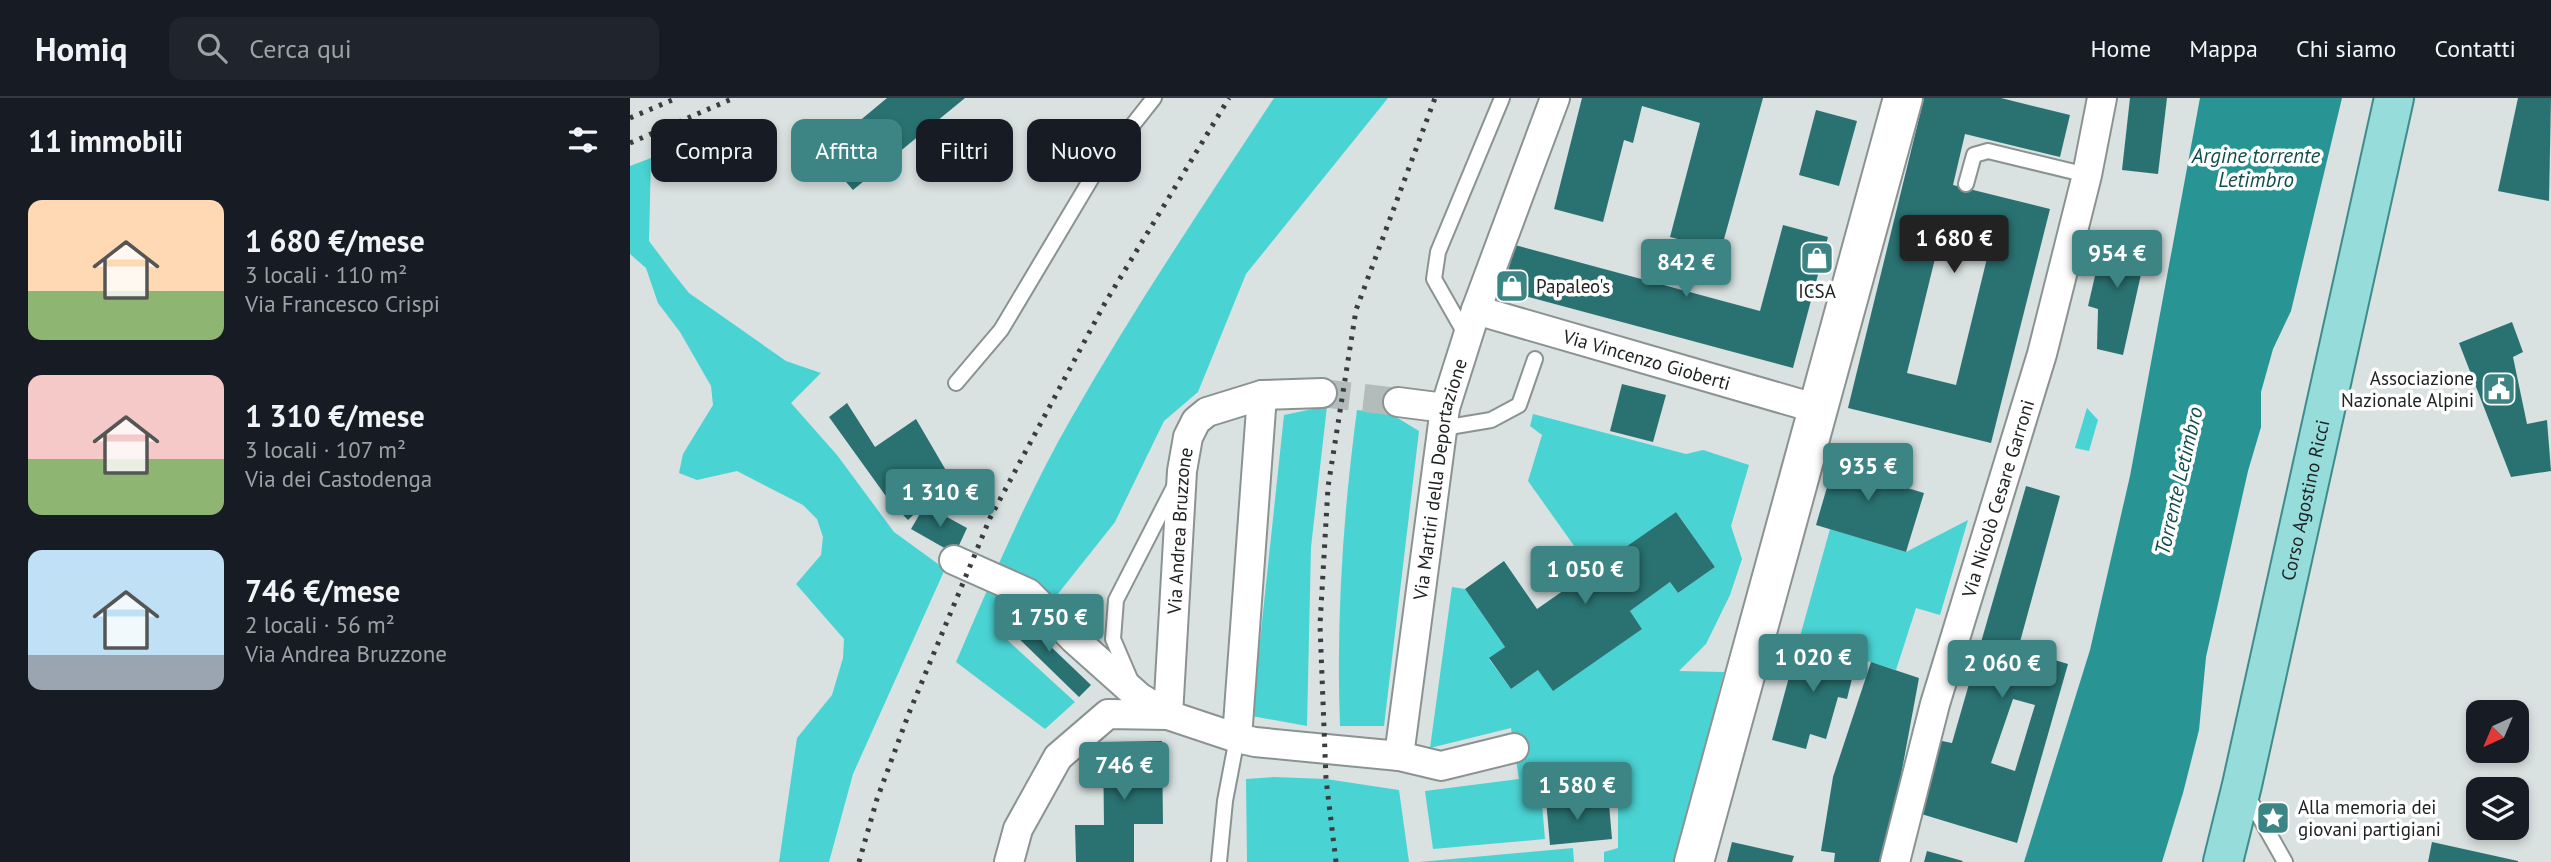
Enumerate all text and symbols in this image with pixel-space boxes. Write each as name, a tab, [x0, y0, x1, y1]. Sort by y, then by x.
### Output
search box	[169, 17, 659, 80]
text: Homiq	[35, 27, 127, 70]
icon: search	[193, 29, 231, 67]
text: Cerca qui	[249, 32, 352, 65]
text: Home	[2090, 33, 2151, 64]
text: Mappa	[2189, 33, 2258, 64]
text: Chi siamo	[2296, 33, 2396, 64]
text: Contatti	[2434, 33, 2516, 64]
chip: Compra	[651, 119, 777, 182]
chip: Affitta	[791, 119, 902, 182]
chip: Filtri	[916, 119, 1013, 182]
chip: Nuovo	[1027, 119, 1141, 182]
text: 11 immobili	[28, 121, 183, 160]
icon: filters	[564, 121, 602, 159]
water label: Argine torrente Letimbro	[2191, 142, 2321, 193]
pin: 1 680 €	[1889, 216, 2019, 275]
text: 1 680 €/mese	[245, 221, 425, 260]
text: 1 680 €	[1916, 223, 1992, 252]
icon: home	[84, 228, 168, 312]
pin: 954 €	[2068, 230, 2166, 290]
text: 954 €	[2088, 238, 2146, 267]
shop icon: ICSA	[1798, 239, 1836, 277]
pin: 842 €	[1637, 240, 1735, 299]
text: 842 €	[1657, 247, 1715, 276]
text: 3 locali · 110 m²	[245, 260, 407, 289]
shop icon: Papaleo's	[1493, 267, 1531, 305]
place label: Papaleo's	[1536, 274, 1610, 298]
place label: ICSA	[1798, 279, 1836, 303]
text: Via Francesco Crispi	[245, 289, 440, 318]
street label: Via Vincenzo Gioberti	[1559, 324, 1734, 395]
street label: Via Martiri della Deportazione	[1408, 355, 1472, 602]
place label: Associazione Nazionale Alpini	[2341, 366, 2474, 412]
public building icon: Associazione Nazionale Alpini	[2480, 370, 2518, 408]
text: 1 310 €/mese	[245, 396, 425, 435]
street label: Via Nicolò Cesare Garroni	[1956, 397, 2039, 601]
icon: home	[84, 403, 168, 487]
water label: Torrente Letimbro	[2148, 404, 2209, 558]
street label: Corso Agostino Ricci	[2276, 417, 2334, 583]
text: 3 locali · 107 m²	[245, 435, 406, 464]
pin: 935 €	[1819, 444, 1917, 503]
street label: Via Andrea Bruzzone	[1162, 446, 1198, 616]
text: 935 €	[1839, 451, 1897, 480]
text: Via dei Castodenga	[245, 464, 432, 493]
pin: 1 310 €	[875, 470, 1005, 529]
text: 1 310 €	[902, 477, 978, 506]
pin: 1 050 €	[1520, 546, 1650, 606]
text: 1 050 €	[1547, 554, 1623, 583]
text: 746 €/mese	[245, 571, 400, 610]
icon: home	[84, 578, 168, 662]
pin: 1 750 €	[984, 594, 1114, 654]
text: 1 750 €	[1011, 602, 1087, 631]
text: 2 locali · 56 m²	[245, 610, 395, 639]
pin: 1 020 €	[1748, 634, 1878, 694]
text: Via Andrea Bruzzone	[245, 639, 447, 668]
pin: 2 060 €	[1937, 640, 2067, 700]
text: 1 020 €	[1775, 642, 1851, 671]
text: 2 060 €	[1964, 648, 2040, 677]
north arrow	[2466, 700, 2529, 763]
map controls	[2466, 700, 2529, 840]
pin: 746 €	[1075, 742, 1173, 802]
text: 746 €	[1095, 750, 1153, 779]
pin: 1 580 €	[1512, 762, 1642, 822]
text: 1 580 €	[1539, 770, 1615, 799]
button: layers	[2466, 777, 2529, 840]
place label: Alla memoria dei giovani partigiani	[2298, 795, 2441, 841]
place icon: Alla memoria dei giovani partigiani	[2254, 799, 2292, 837]

